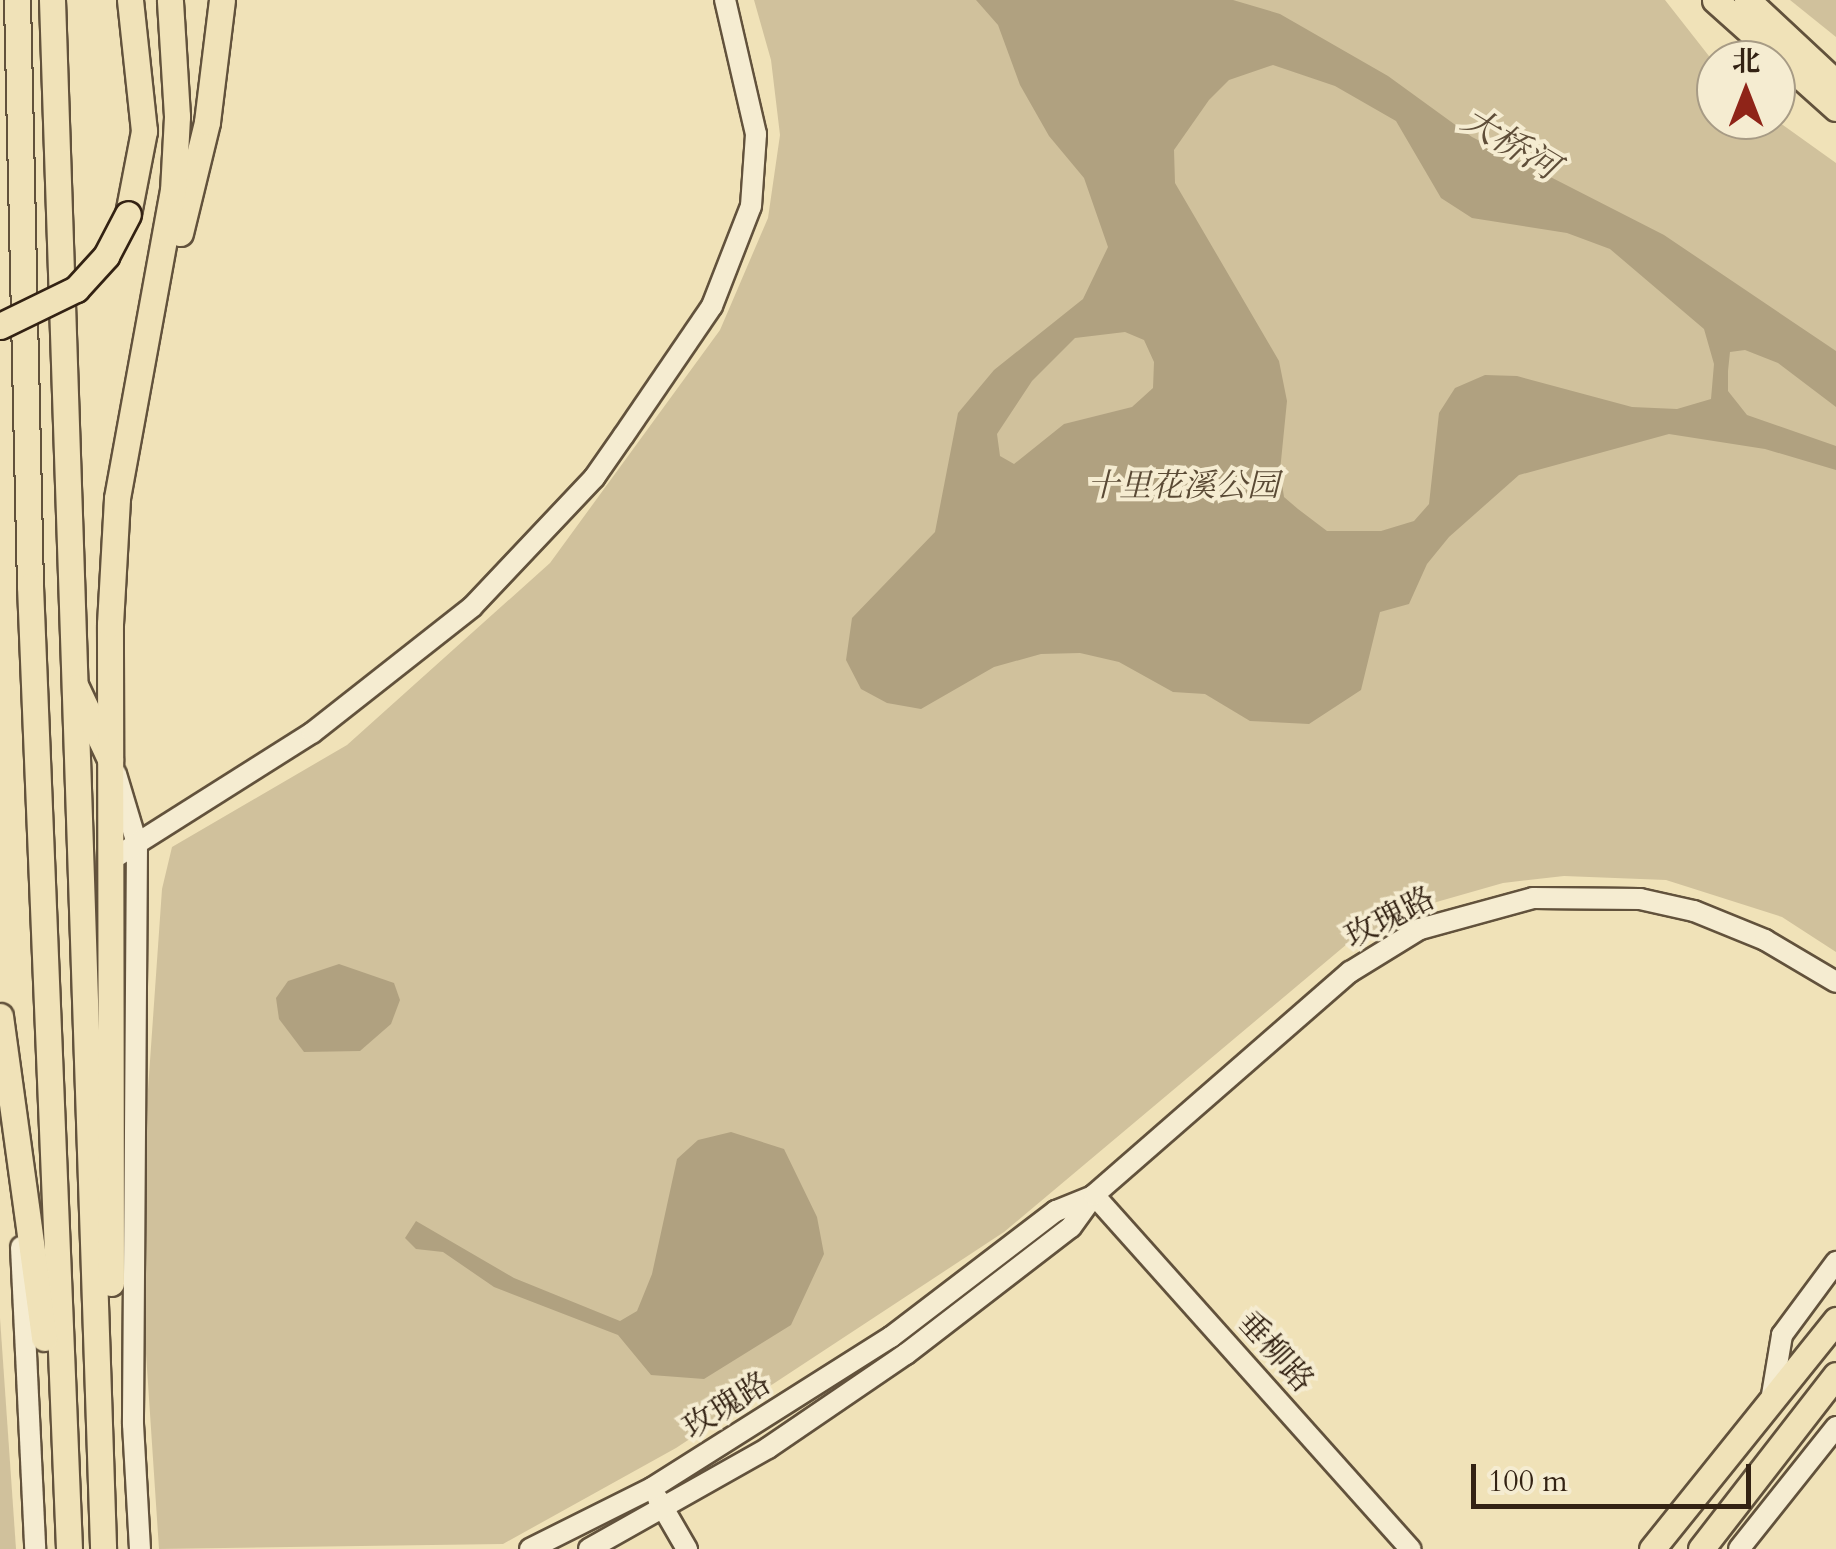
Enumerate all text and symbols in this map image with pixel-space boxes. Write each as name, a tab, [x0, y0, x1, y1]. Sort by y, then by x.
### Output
north arrow	[1696, 40, 1796, 140]
text: 北	[1732, 43, 1760, 81]
water label: 大桥河	[1454, 99, 1566, 189]
park label: 十里花溪公园	[1087, 467, 1279, 505]
street label: 玫瑰路	[1339, 879, 1441, 957]
street label: 垂柳路	[1229, 1303, 1321, 1401]
street label: 玫瑰路	[676, 1364, 778, 1448]
scale bar	[1476, 1444, 1756, 1506]
text: 100 m	[1488, 1461, 1568, 1502]

